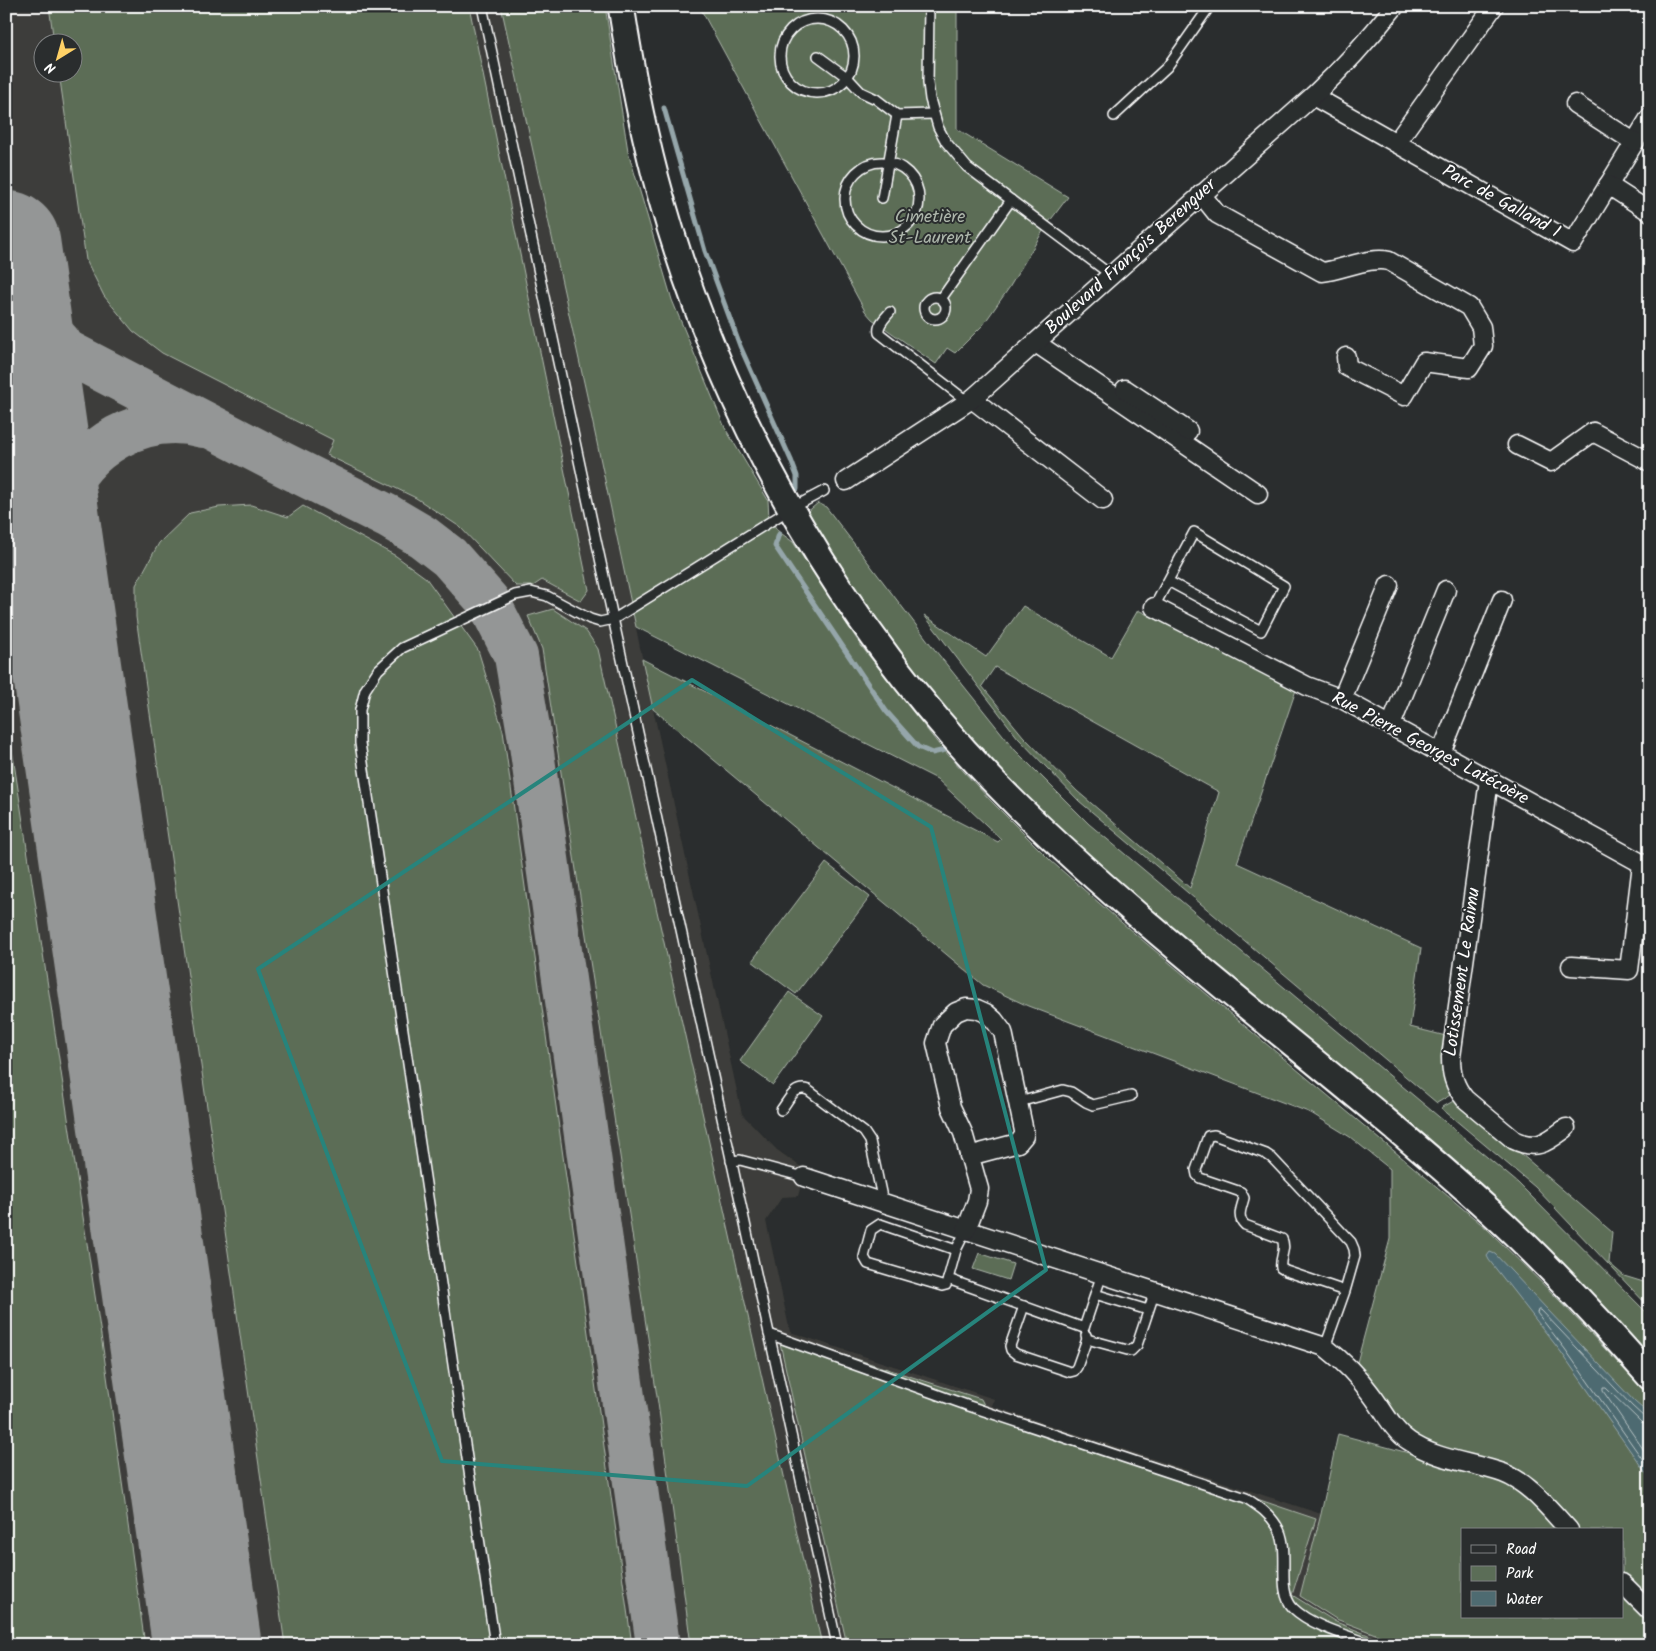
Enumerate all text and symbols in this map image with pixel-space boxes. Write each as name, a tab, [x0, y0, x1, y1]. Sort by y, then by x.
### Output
north arrow	[32, 32, 82, 82]
text: N	[41, 56, 61, 79]
street label: Parc de Galland 1	[1436, 157, 1566, 247]
street label: Boulevard François Berenguer	[1039, 171, 1224, 342]
park label: Cimetière St-Laurent	[889, 203, 972, 253]
street label: Rue Pierre Georges Latécoère	[1326, 685, 1534, 813]
street label: Lotissement Le Raimu	[1437, 885, 1489, 1058]
legend	[1461, 1528, 1624, 1618]
text: Road	[1506, 1538, 1537, 1562]
text: Park	[1506, 1562, 1534, 1586]
text: Water	[1506, 1588, 1543, 1612]

